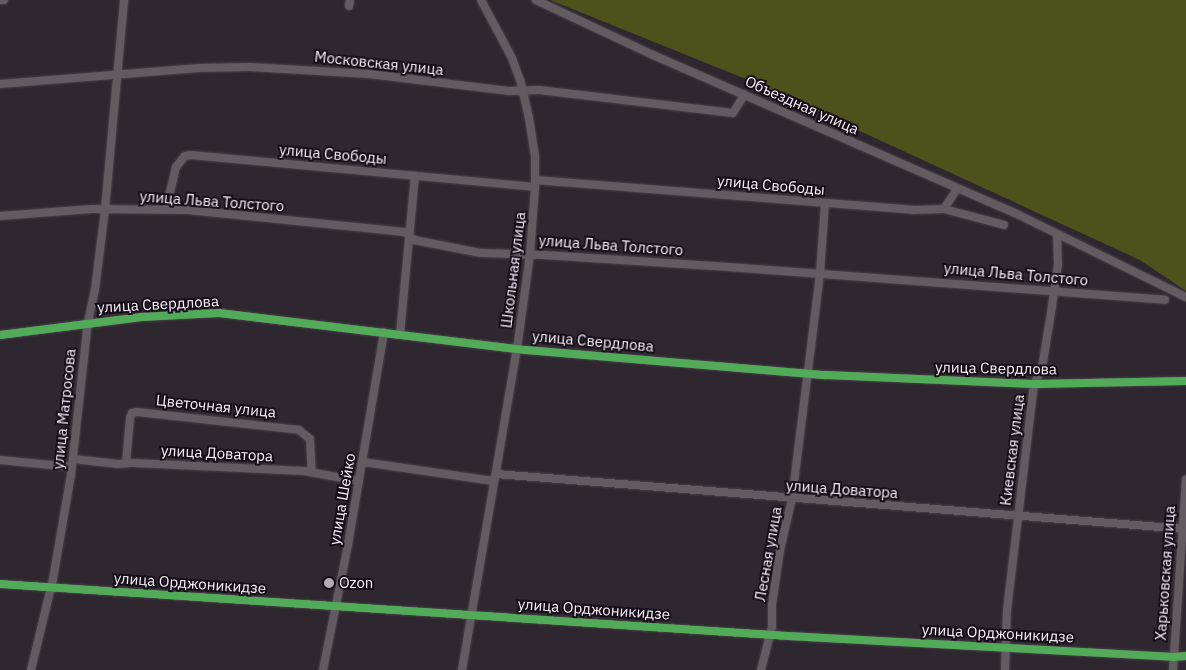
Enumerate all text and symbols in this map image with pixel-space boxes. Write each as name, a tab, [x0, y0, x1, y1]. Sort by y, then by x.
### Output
street label: Московская улица	[314, 47, 444, 79]
street label: Объездная улица	[742, 72, 862, 138]
street label: улица Свободы	[278, 140, 388, 168]
street label: улица Свободы	[716, 171, 826, 199]
street label: улица Льва Толстого	[139, 187, 285, 215]
street label: Школьная улица	[497, 211, 529, 329]
street label: улица Льва Толстого	[538, 231, 684, 259]
street label: улица Льва Толстого	[943, 259, 1089, 289]
street label: улица Свердлова	[97, 292, 219, 316]
street label: улица Свердлова	[531, 327, 655, 355]
street label: улица Матросова	[49, 348, 79, 470]
street label: улица Свердлова	[935, 358, 1057, 378]
street label: Цветочная улица	[155, 391, 277, 421]
street label: Киевская улица	[996, 393, 1028, 507]
street label: улица Доватора	[160, 441, 274, 465]
street label: улица Шейко	[325, 452, 359, 546]
street label: улица Доватора	[785, 476, 899, 502]
street label: Лесная улица	[751, 505, 785, 603]
street label: Харьковская улица	[1151, 505, 1179, 641]
street label: улица Орджоникидзе	[113, 569, 267, 597]
place label: Ozon	[339, 574, 373, 592]
marker: Ozon	[323, 577, 335, 589]
street label: улица Орджоникидзе	[517, 595, 671, 623]
street label: улица Орджоникидзе	[921, 620, 1075, 646]

